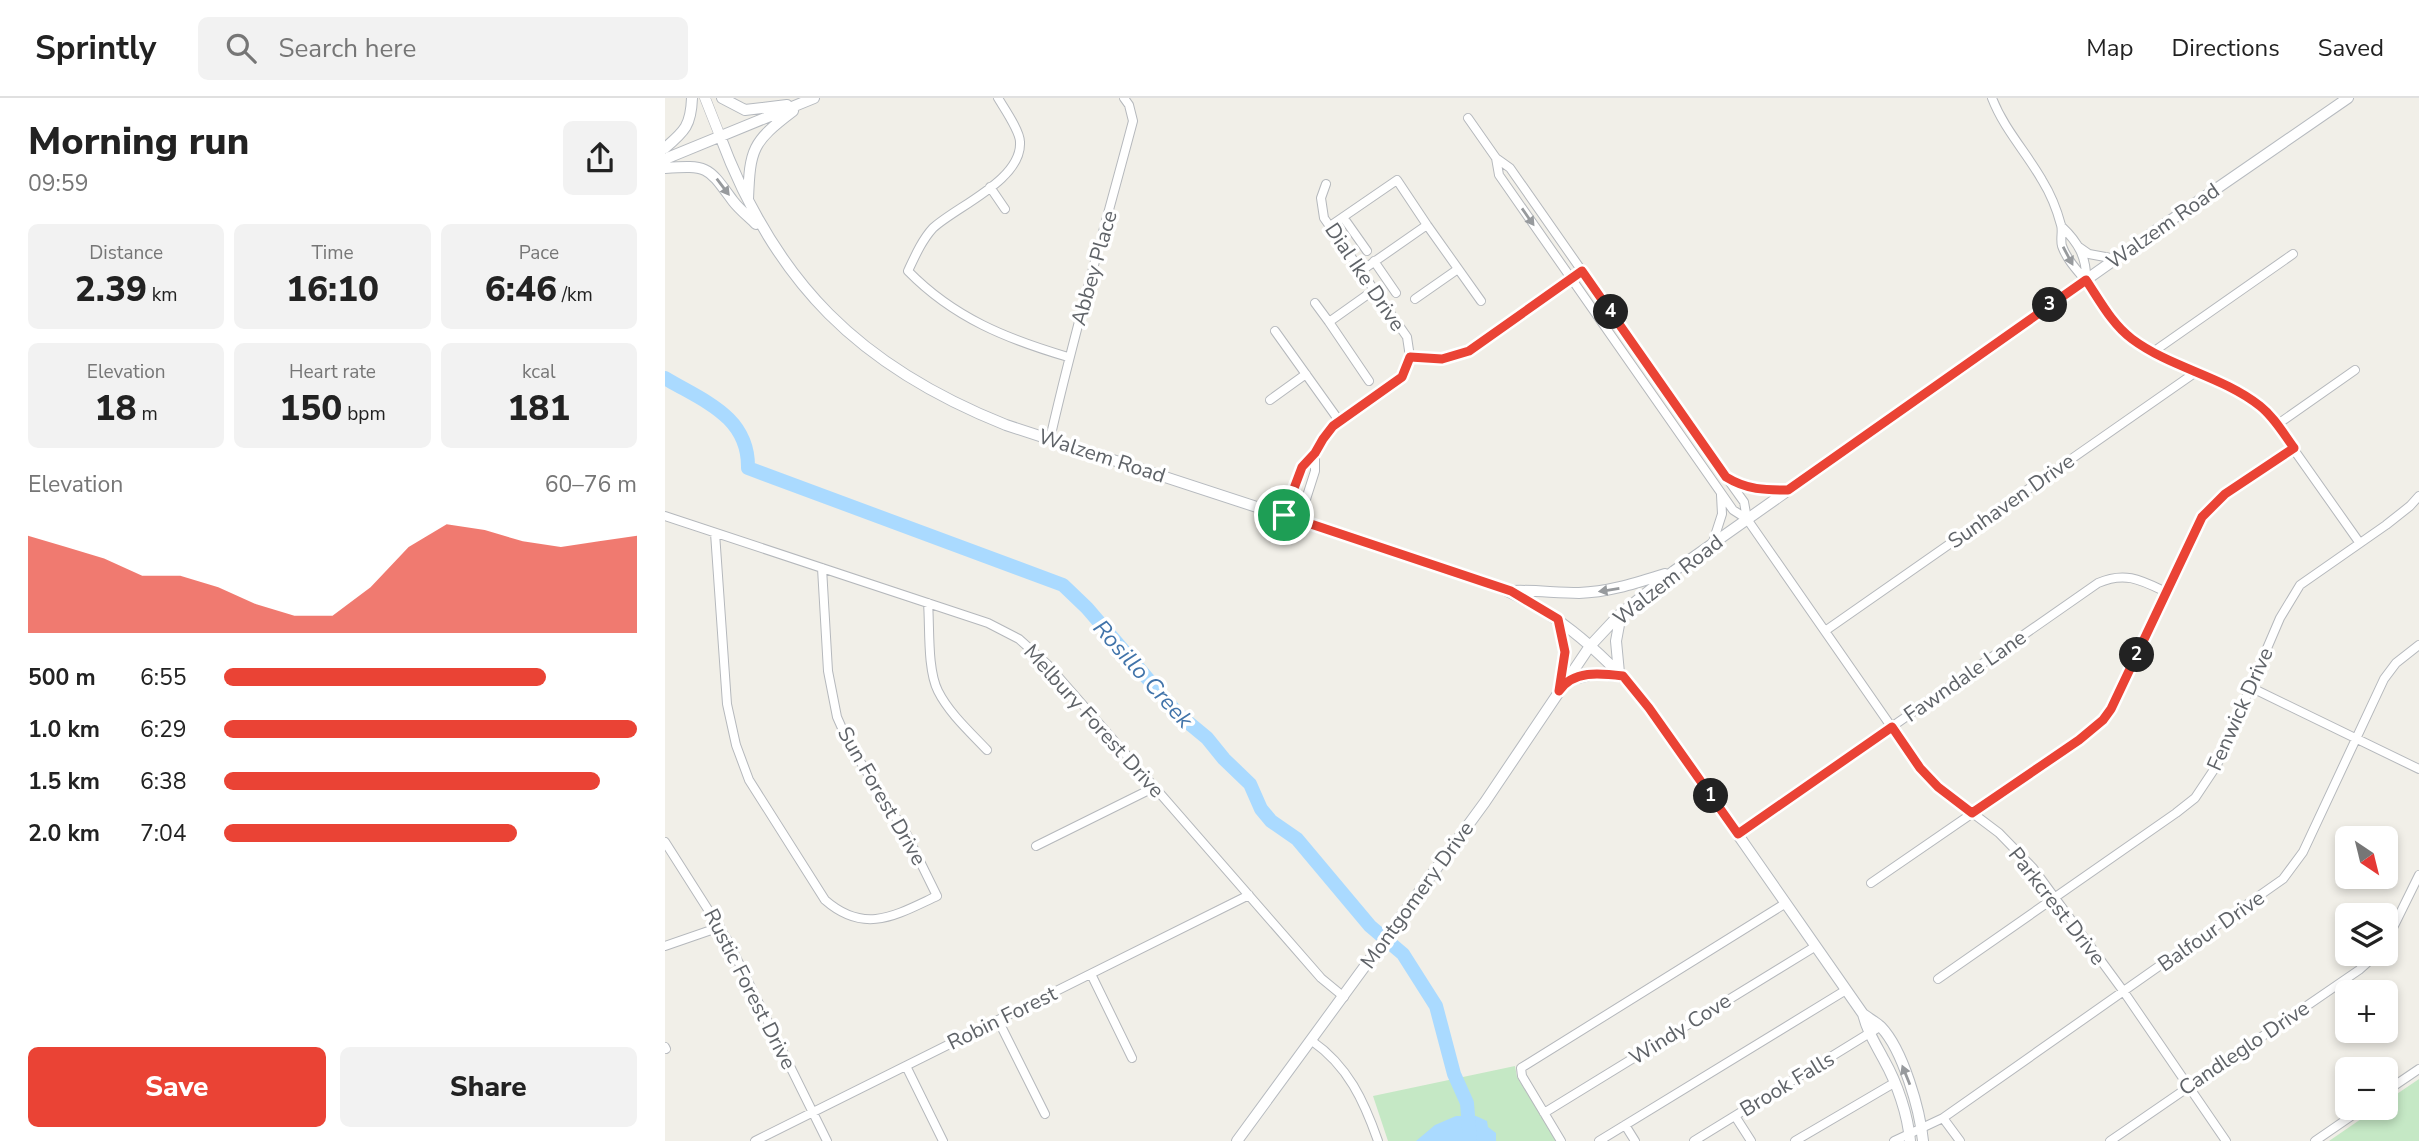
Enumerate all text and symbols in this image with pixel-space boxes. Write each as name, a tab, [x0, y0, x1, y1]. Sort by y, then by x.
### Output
search box	[198, 17, 688, 80]
text: Sprintly	[35, 26, 156, 71]
icon: search	[222, 29, 260, 67]
text: Search here	[278, 31, 416, 66]
text: Map	[2086, 32, 2133, 64]
text: Directions	[2171, 32, 2280, 64]
text: Saved	[2318, 32, 2384, 64]
text: Morning run	[28, 116, 249, 167]
button: share	[563, 121, 637, 195]
text: 09:59	[28, 168, 88, 199]
street label: Walzem Road	[2101, 177, 2225, 275]
one-way arrow	[716, 178, 731, 196]
street label: Abbey Place	[1064, 207, 1124, 329]
one-way arrow	[1521, 208, 1535, 226]
street label: Dial Ike Drive	[1318, 217, 1412, 337]
text: Distance	[89, 240, 163, 266]
text: Time	[311, 240, 354, 266]
text: Pace	[519, 240, 559, 266]
one-way arrow	[2062, 246, 2074, 266]
text: 2.39	[75, 266, 147, 313]
text: 16:10	[286, 266, 379, 313]
text: 6:46	[485, 266, 557, 313]
text: km	[147, 282, 178, 308]
text: /km	[557, 282, 593, 308]
pin: 3	[2033, 288, 2067, 322]
text: 3	[2044, 291, 2055, 317]
pin: 4	[1593, 294, 1629, 330]
text: 4	[1605, 298, 1616, 324]
text: Elevation	[87, 359, 166, 385]
text: Heart rate	[289, 359, 376, 385]
text: kcal	[522, 359, 556, 385]
text: 18	[95, 385, 137, 432]
text: 150	[279, 385, 342, 432]
text: 181	[507, 385, 570, 432]
text: m	[137, 401, 158, 427]
text: bpm	[342, 401, 386, 427]
street label: Walzem Road	[1035, 422, 1169, 490]
street label: Sunhaven Drive	[1942, 447, 2080, 555]
text: Elevation	[28, 469, 123, 500]
text: 60–76 m	[545, 469, 637, 500]
pin	[1254, 485, 1314, 545]
icon: arrive	[1265, 496, 1303, 534]
street label: Walzem Road	[1607, 528, 1729, 632]
one-way arrow	[1598, 584, 1620, 595]
water label: Rosillo Creek	[1086, 613, 1200, 735]
street label: Fawndale Lane	[1898, 623, 2032, 729]
street label: Melbury Forest Drive	[1017, 638, 1171, 804]
pin: 2	[2119, 638, 2155, 672]
text: 2	[2131, 641, 2142, 667]
street label: Fenwick Drive	[2200, 643, 2280, 775]
text: 500 m	[28, 662, 96, 693]
text: 6:55	[140, 662, 187, 693]
text: 1.0 km	[28, 714, 100, 745]
text: 6:29	[140, 714, 187, 745]
street label: Sun Forest Drive	[831, 721, 933, 871]
text: 1.5 km	[28, 766, 100, 797]
text: 6:38	[140, 766, 187, 797]
pin: 1	[1693, 778, 1729, 814]
text: 1	[1705, 782, 1716, 808]
street label: Montgomery Drive	[1354, 816, 1480, 974]
text: 2.0 km	[28, 818, 100, 849]
text: 7:04	[140, 818, 187, 849]
north arrow	[2335, 826, 2397, 889]
map controls	[2335, 826, 2398, 1120]
street label: Parkcrest Drive	[2002, 841, 2112, 971]
street label: Balfour Drive	[2152, 884, 2270, 978]
button: layers	[2335, 903, 2398, 966]
street label: Rustic Forest Drive	[697, 904, 803, 1074]
street label: Robin Forest	[943, 979, 1062, 1057]
button: +	[2335, 980, 2398, 1043]
street label: Windy Cove	[1624, 987, 1736, 1071]
street label: Candleglo Drive	[2173, 994, 2315, 1102]
street label: Brook Falls	[1735, 1045, 1839, 1123]
button: Save	[28, 1047, 326, 1127]
button: Share	[340, 1047, 637, 1127]
button: −	[2335, 1057, 2398, 1120]
one-way arrow	[1900, 1065, 1912, 1085]

